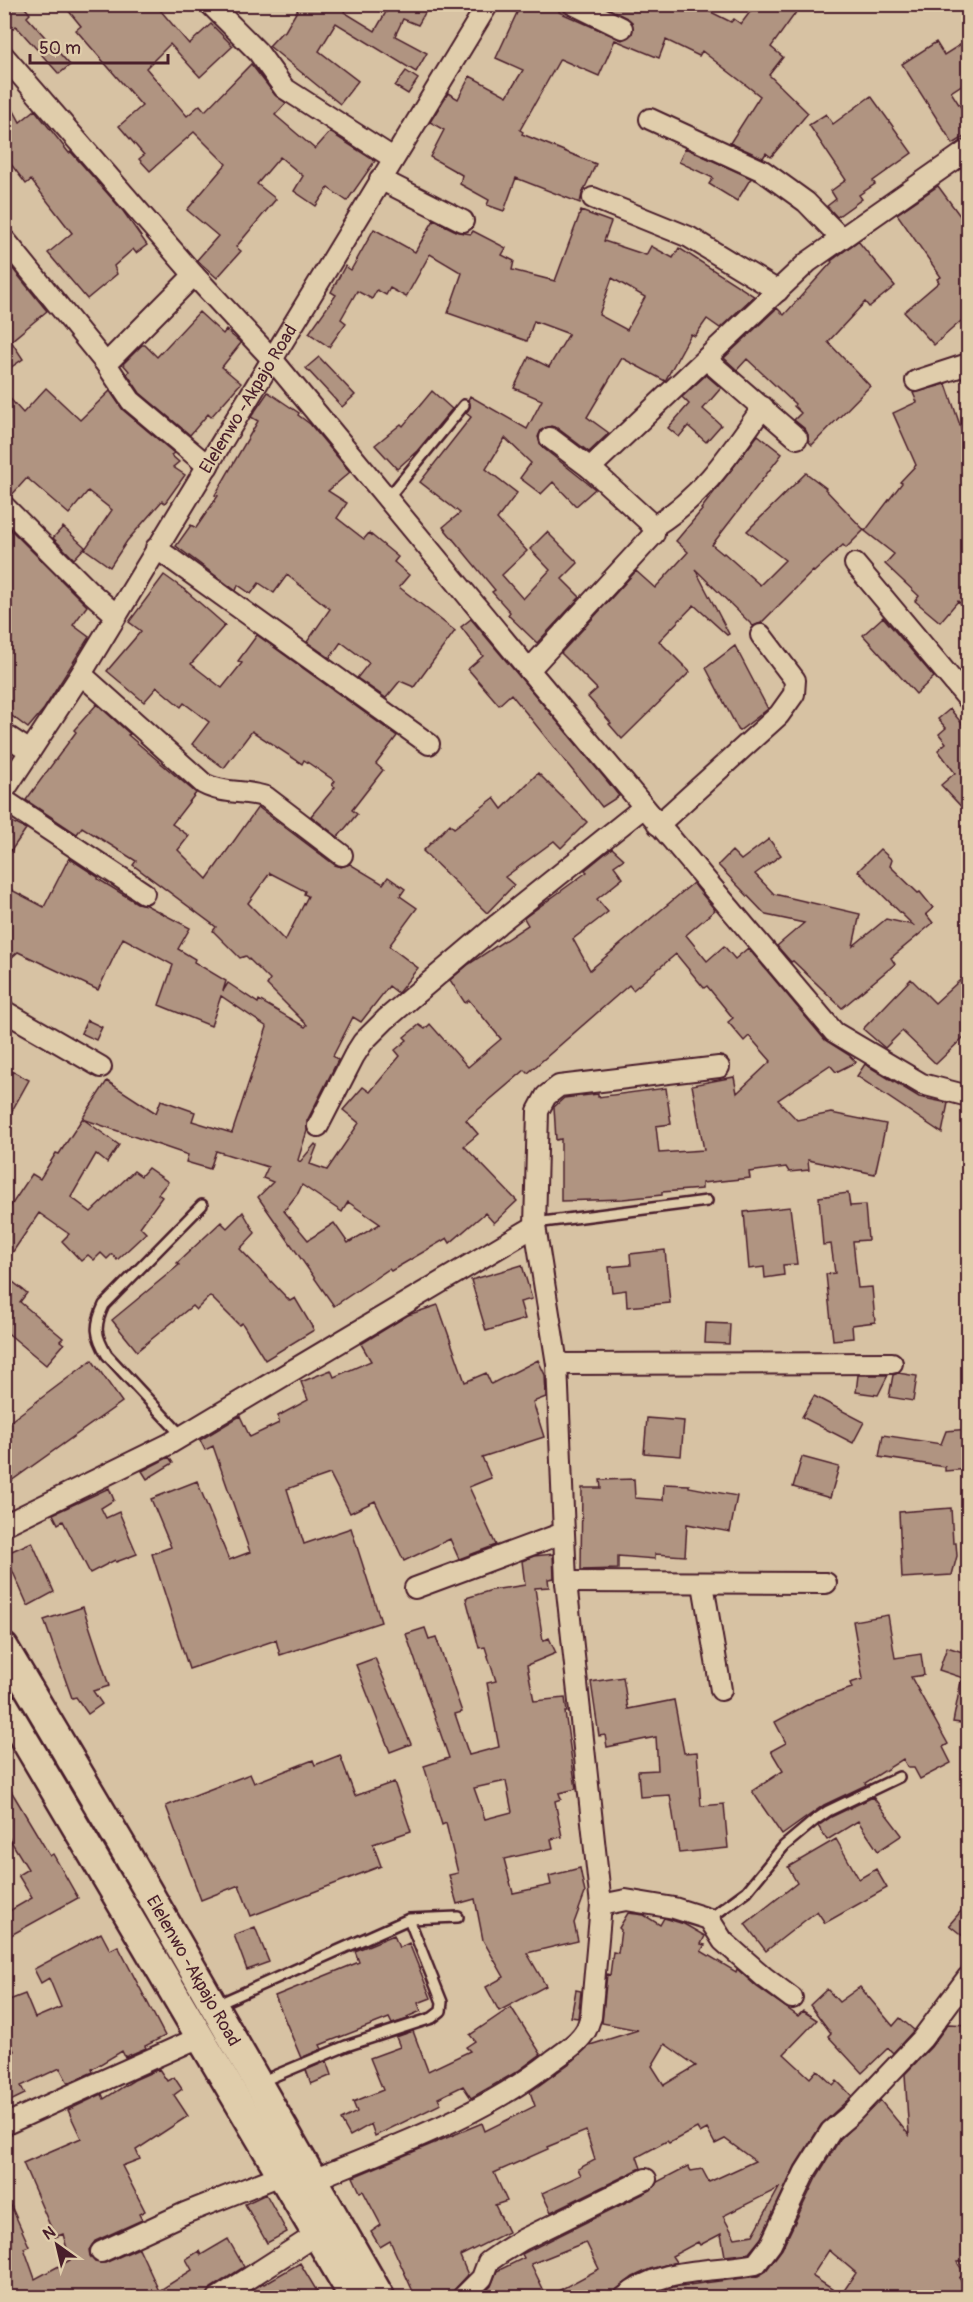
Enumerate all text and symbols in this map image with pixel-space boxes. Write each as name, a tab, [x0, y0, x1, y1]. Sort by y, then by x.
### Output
scale bar	[30, 27, 168, 65]
text: 50 m	[39, 37, 81, 60]
street label: Elelenwo -Akpajo Road	[195, 320, 303, 478]
street label: Elelenwo -Akpajo Road	[141, 1891, 245, 2050]
north arrow	[27, 2215, 87, 2275]
text: N	[39, 2222, 59, 2245]

